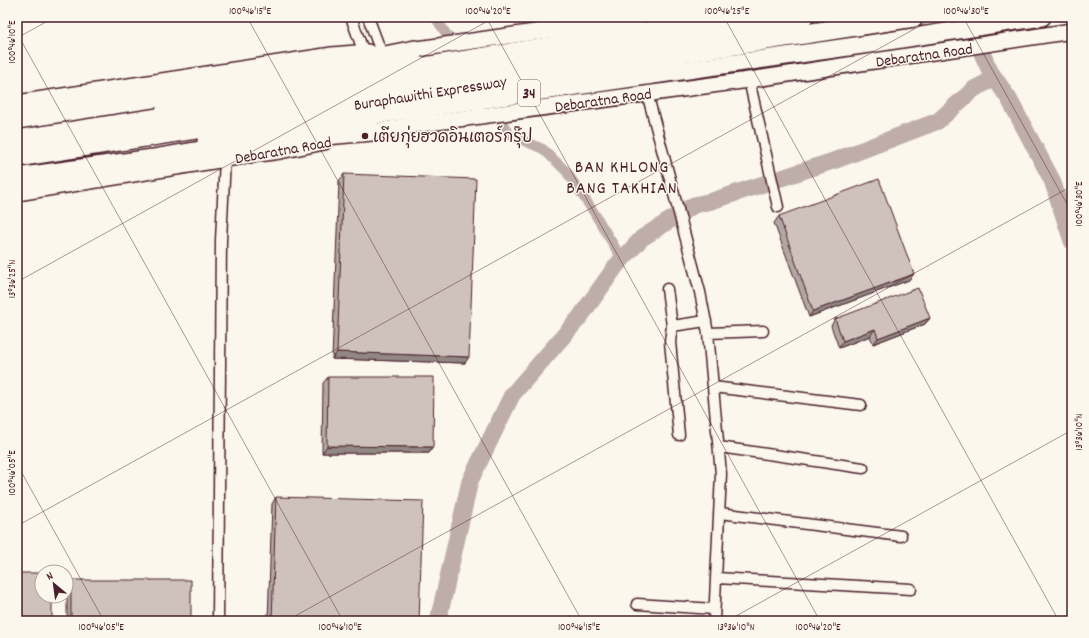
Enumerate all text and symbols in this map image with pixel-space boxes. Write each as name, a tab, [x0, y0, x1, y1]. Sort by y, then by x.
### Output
text: 100°46'15"E	[229, 5, 272, 19]
text: 100°46'20"E	[465, 5, 511, 19]
text: 100°46'25"E	[705, 5, 750, 19]
text: 100°46'30"E	[943, 5, 989, 19]
text: 100°46'10"E	[6, 20, 20, 64]
street label: Debaratna Road	[874, 38, 974, 75]
street label: Buraphawithi Expressway	[352, 71, 509, 118]
road number: 34	[518, 80, 540, 106]
street label: Debaratna Road	[553, 83, 653, 120]
place label: เตียกุ่ยฮวดอินเตอร์กรุ๊ป	[373, 125, 533, 150]
marker: เตียกุ่ยฮวดอินเตอร์กรุ๊ป	[360, 131, 370, 141]
street label: Debaratna Road	[233, 132, 333, 171]
district label: BAN KHLONG BANG TAKHIAN	[566, 156, 678, 202]
text: 100°46'30"E	[1073, 181, 1087, 227]
text: 13°36'25"N	[6, 260, 20, 298]
text: 13°36'10"N	[1073, 413, 1087, 451]
text: 100°46'05"E	[6, 450, 20, 496]
north arrow	[34, 564, 74, 604]
text: N	[44, 568, 57, 585]
text: 100°46'05"E	[78, 621, 124, 635]
text: 100°46'10"E	[318, 621, 362, 635]
text: 100°46'15"E	[558, 621, 601, 635]
text: 13°36'10"N	[717, 621, 755, 635]
text: 100°46'20"E	[795, 621, 841, 635]

